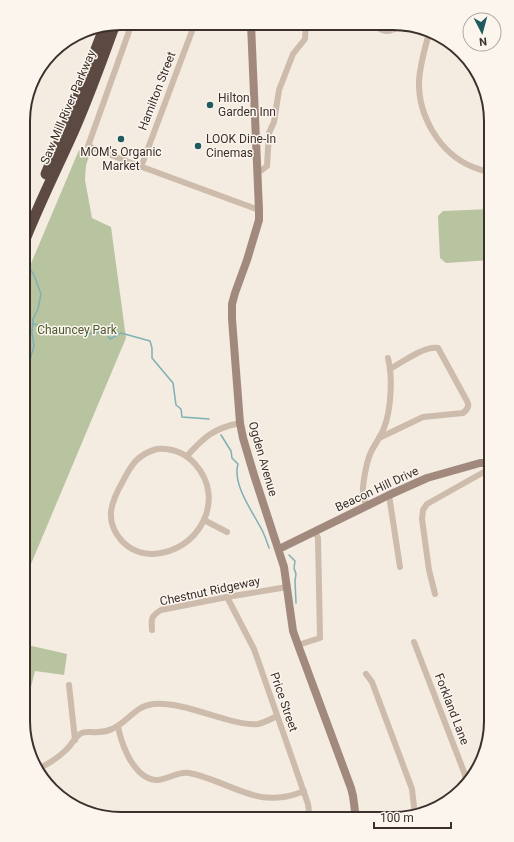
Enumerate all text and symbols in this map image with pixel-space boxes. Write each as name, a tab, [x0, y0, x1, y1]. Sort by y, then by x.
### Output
north arrow	[462, 12, 502, 52]
text: N	[478, 35, 488, 48]
street label: Saw Mill River Parkway	[38, 48, 99, 166]
street label: Hamilton Street	[136, 50, 178, 132]
place label: Hilton Garden Inn	[218, 91, 276, 119]
marker: Hilton Garden Inn	[205, 100, 215, 110]
place label: LOOK Dine-In Cinemas	[206, 132, 276, 160]
marker: MOM's Organic Market	[116, 134, 126, 144]
marker: LOOK Dine-In Cinemas	[193, 141, 203, 151]
place label: MOM's Organic Market	[80, 145, 162, 173]
park label: Chauncey Park	[37, 323, 118, 337]
street label: Ogden Avenue	[246, 420, 280, 498]
street label: Beacon Hill Drive	[333, 464, 421, 514]
street label: Chestnut Ridgeway	[158, 573, 262, 608]
street label: Price Street	[267, 670, 301, 734]
street label: Forkland Lane	[432, 671, 472, 747]
scale bar	[374, 804, 451, 830]
text: 100 m	[380, 811, 414, 825]

